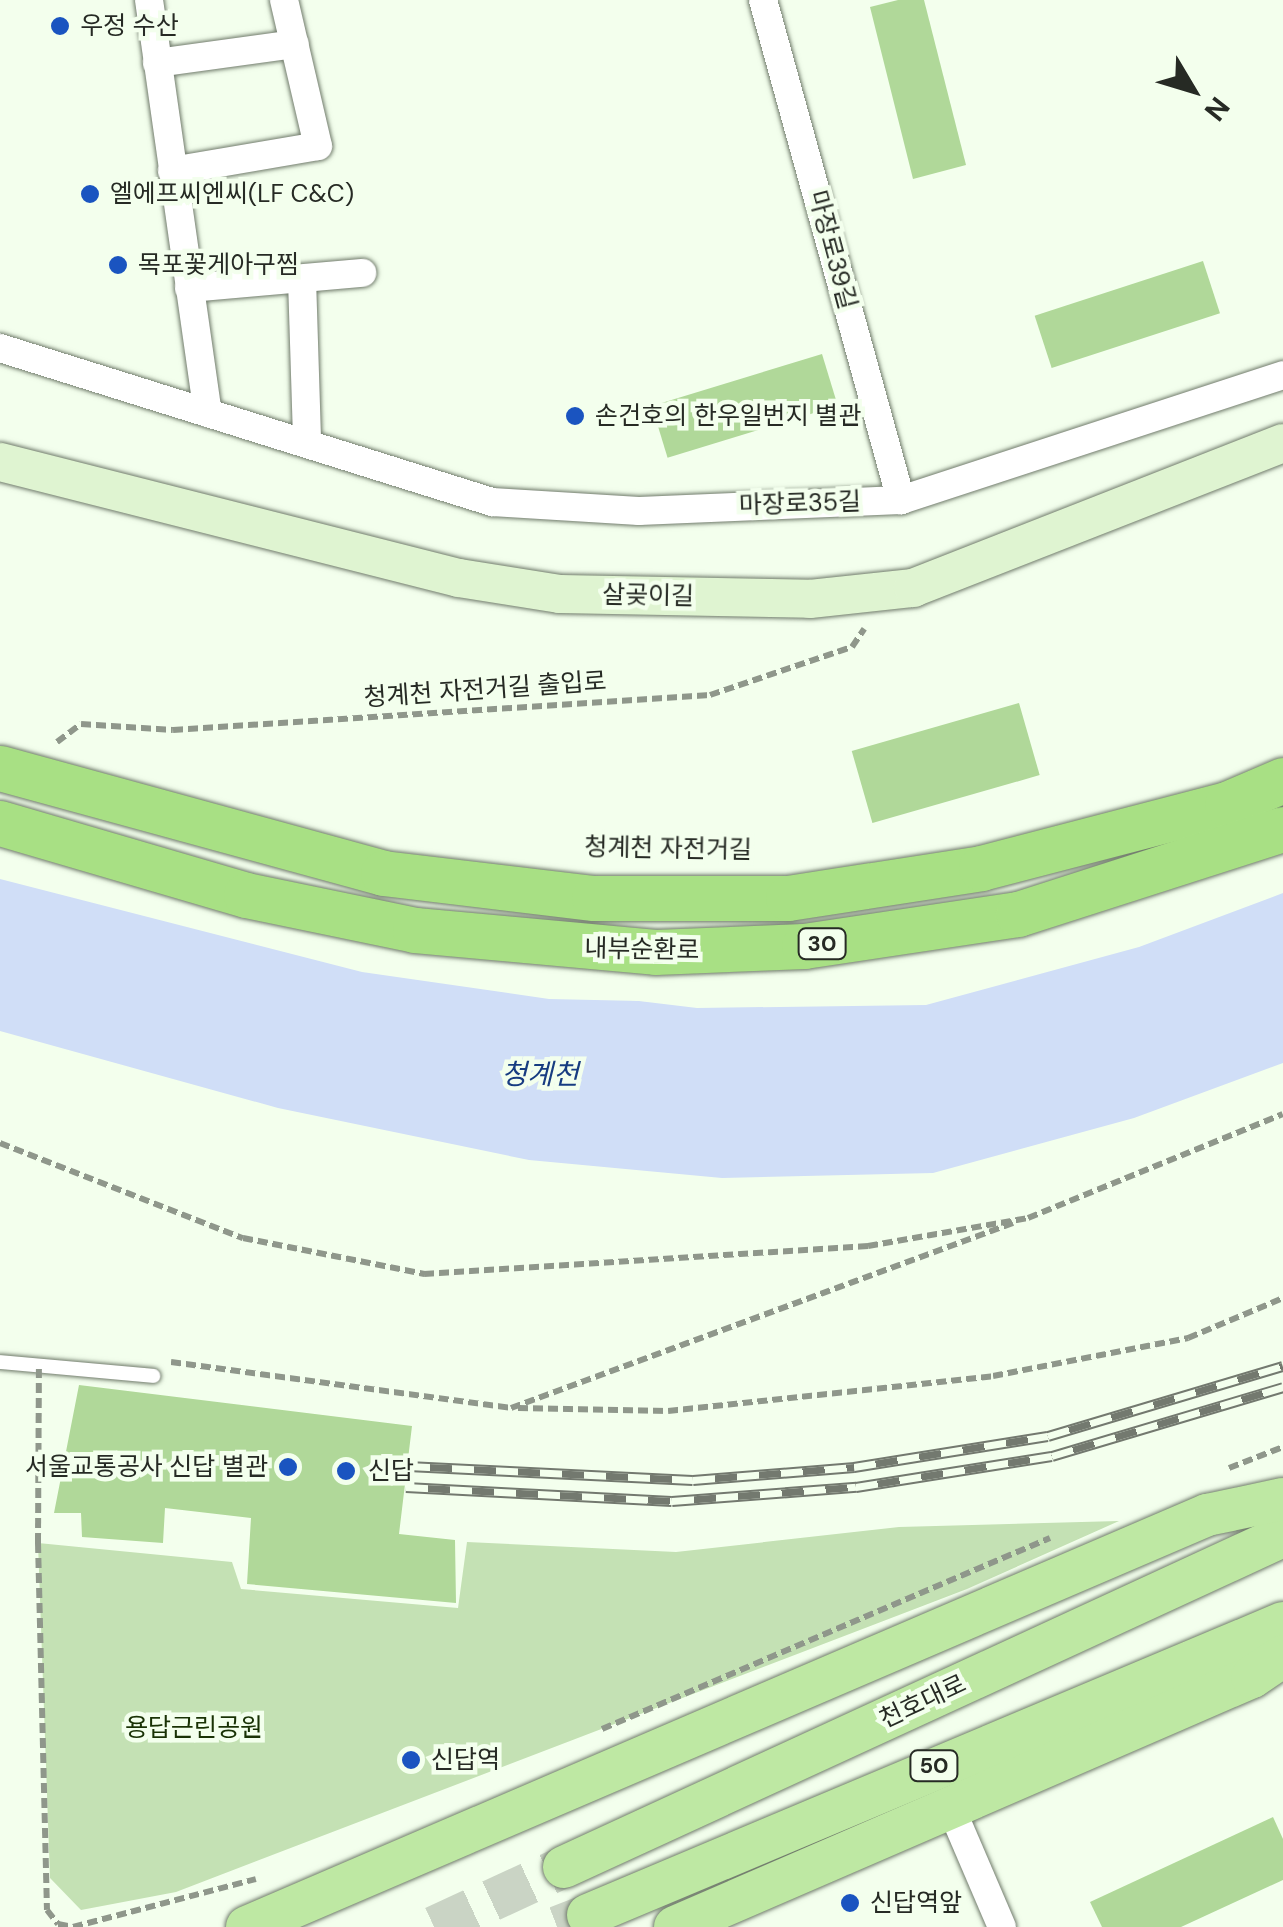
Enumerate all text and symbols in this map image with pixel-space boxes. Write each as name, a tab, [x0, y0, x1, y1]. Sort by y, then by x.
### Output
place label: 우정 수산	[80, 11, 179, 41]
marker: 우정 수산	[49, 15, 71, 37]
north arrow	[1143, 40, 1243, 140]
text: N	[1196, 89, 1238, 128]
place label: 엘에프씨엔씨(LF C&C)	[110, 179, 353, 209]
marker: 엘에프씨엔씨(LF C&C)	[79, 183, 101, 205]
street label: 마장로39길	[802, 187, 862, 313]
place label: 목포꽃게아구찜	[138, 250, 299, 280]
marker: 목포꽃게아구찜	[107, 254, 129, 276]
place label: 손건호의 한우일번지 별관	[595, 401, 861, 431]
marker: 손건호의 한우일번지 별관	[564, 405, 586, 427]
street label: 마장로35길	[739, 487, 861, 521]
street label: 살곶이길	[602, 580, 694, 612]
street label: 청계천 자전거길 출입로	[363, 667, 607, 713]
street label: 청계천 자전거길	[584, 833, 752, 865]
road number: 30	[797, 927, 847, 961]
street label: 내부순환로	[584, 934, 700, 966]
water label: 청계천	[501, 1058, 579, 1092]
place label: 서울교통공사 신답 별관	[25, 1452, 268, 1482]
marker: 서울교통공사 신답 별관	[277, 1456, 299, 1478]
place label: 신답	[368, 1456, 414, 1486]
marker: 신답	[333, 1458, 359, 1484]
street label: 천호대로	[875, 1669, 971, 1735]
park label: 용답근린공원	[125, 1713, 263, 1743]
place label: 신답역	[431, 1745, 500, 1775]
marker: 신답역	[400, 1749, 422, 1771]
road number: 50	[909, 1749, 959, 1783]
place label: 신답역앞	[870, 1888, 962, 1918]
marker: 신답역앞	[839, 1892, 861, 1914]

